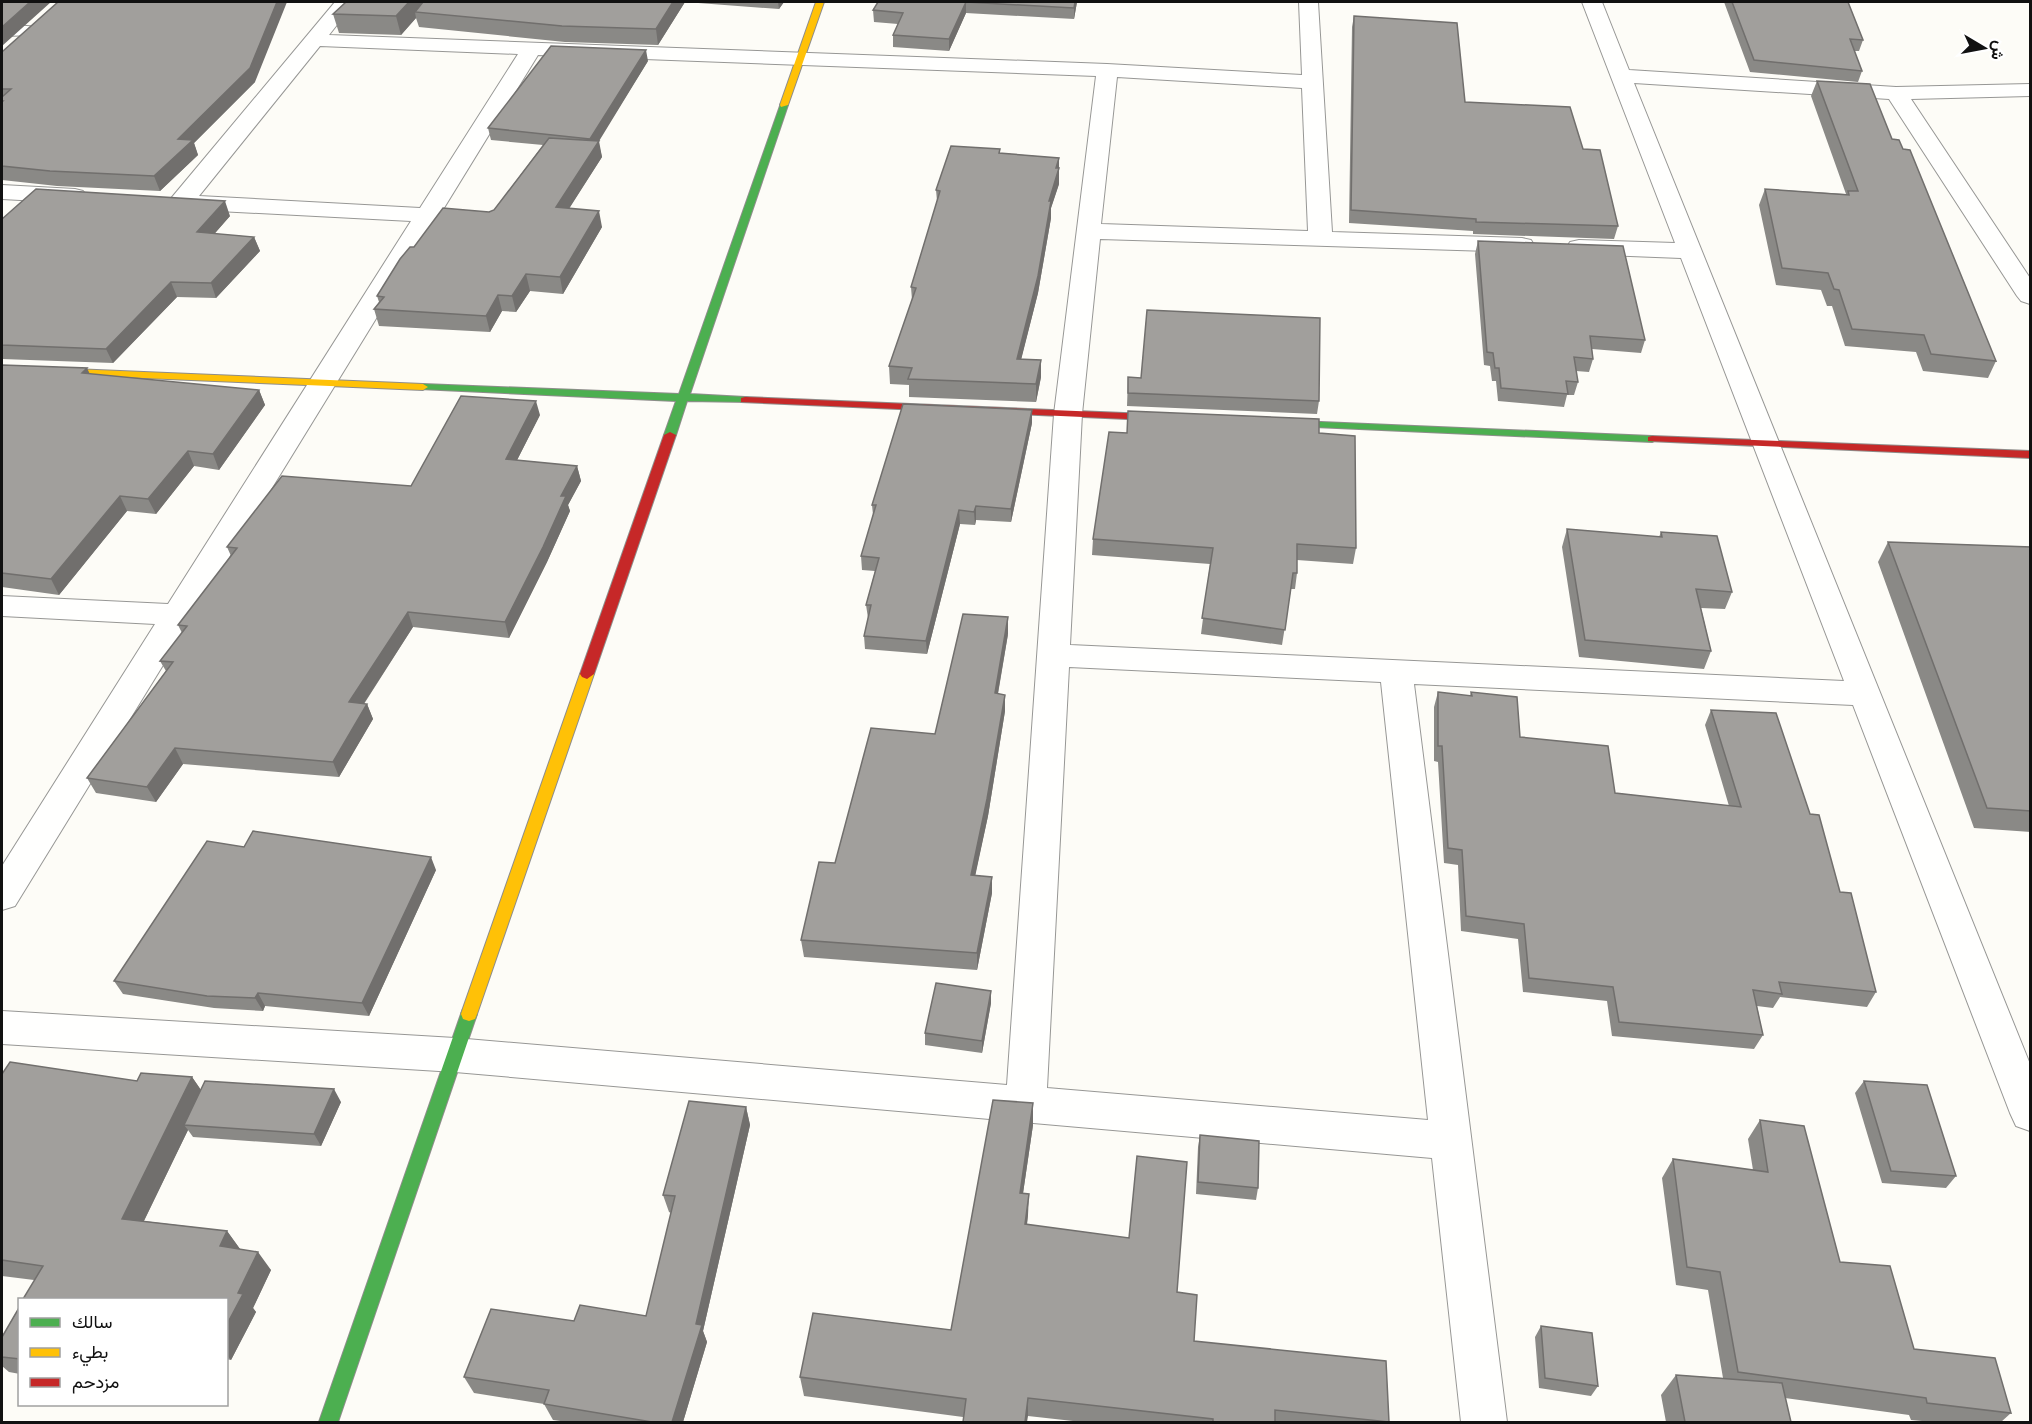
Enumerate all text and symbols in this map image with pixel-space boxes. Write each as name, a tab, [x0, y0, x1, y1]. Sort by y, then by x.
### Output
north arrow	[1954, 18, 2014, 78]
text: ش	[1986, 39, 2011, 62]
legend	[18, 1298, 228, 1406]
text: سالك	[72, 1309, 112, 1333]
text: بطيء	[72, 1339, 108, 1367]
text: مزدحم	[72, 1369, 119, 1394]

